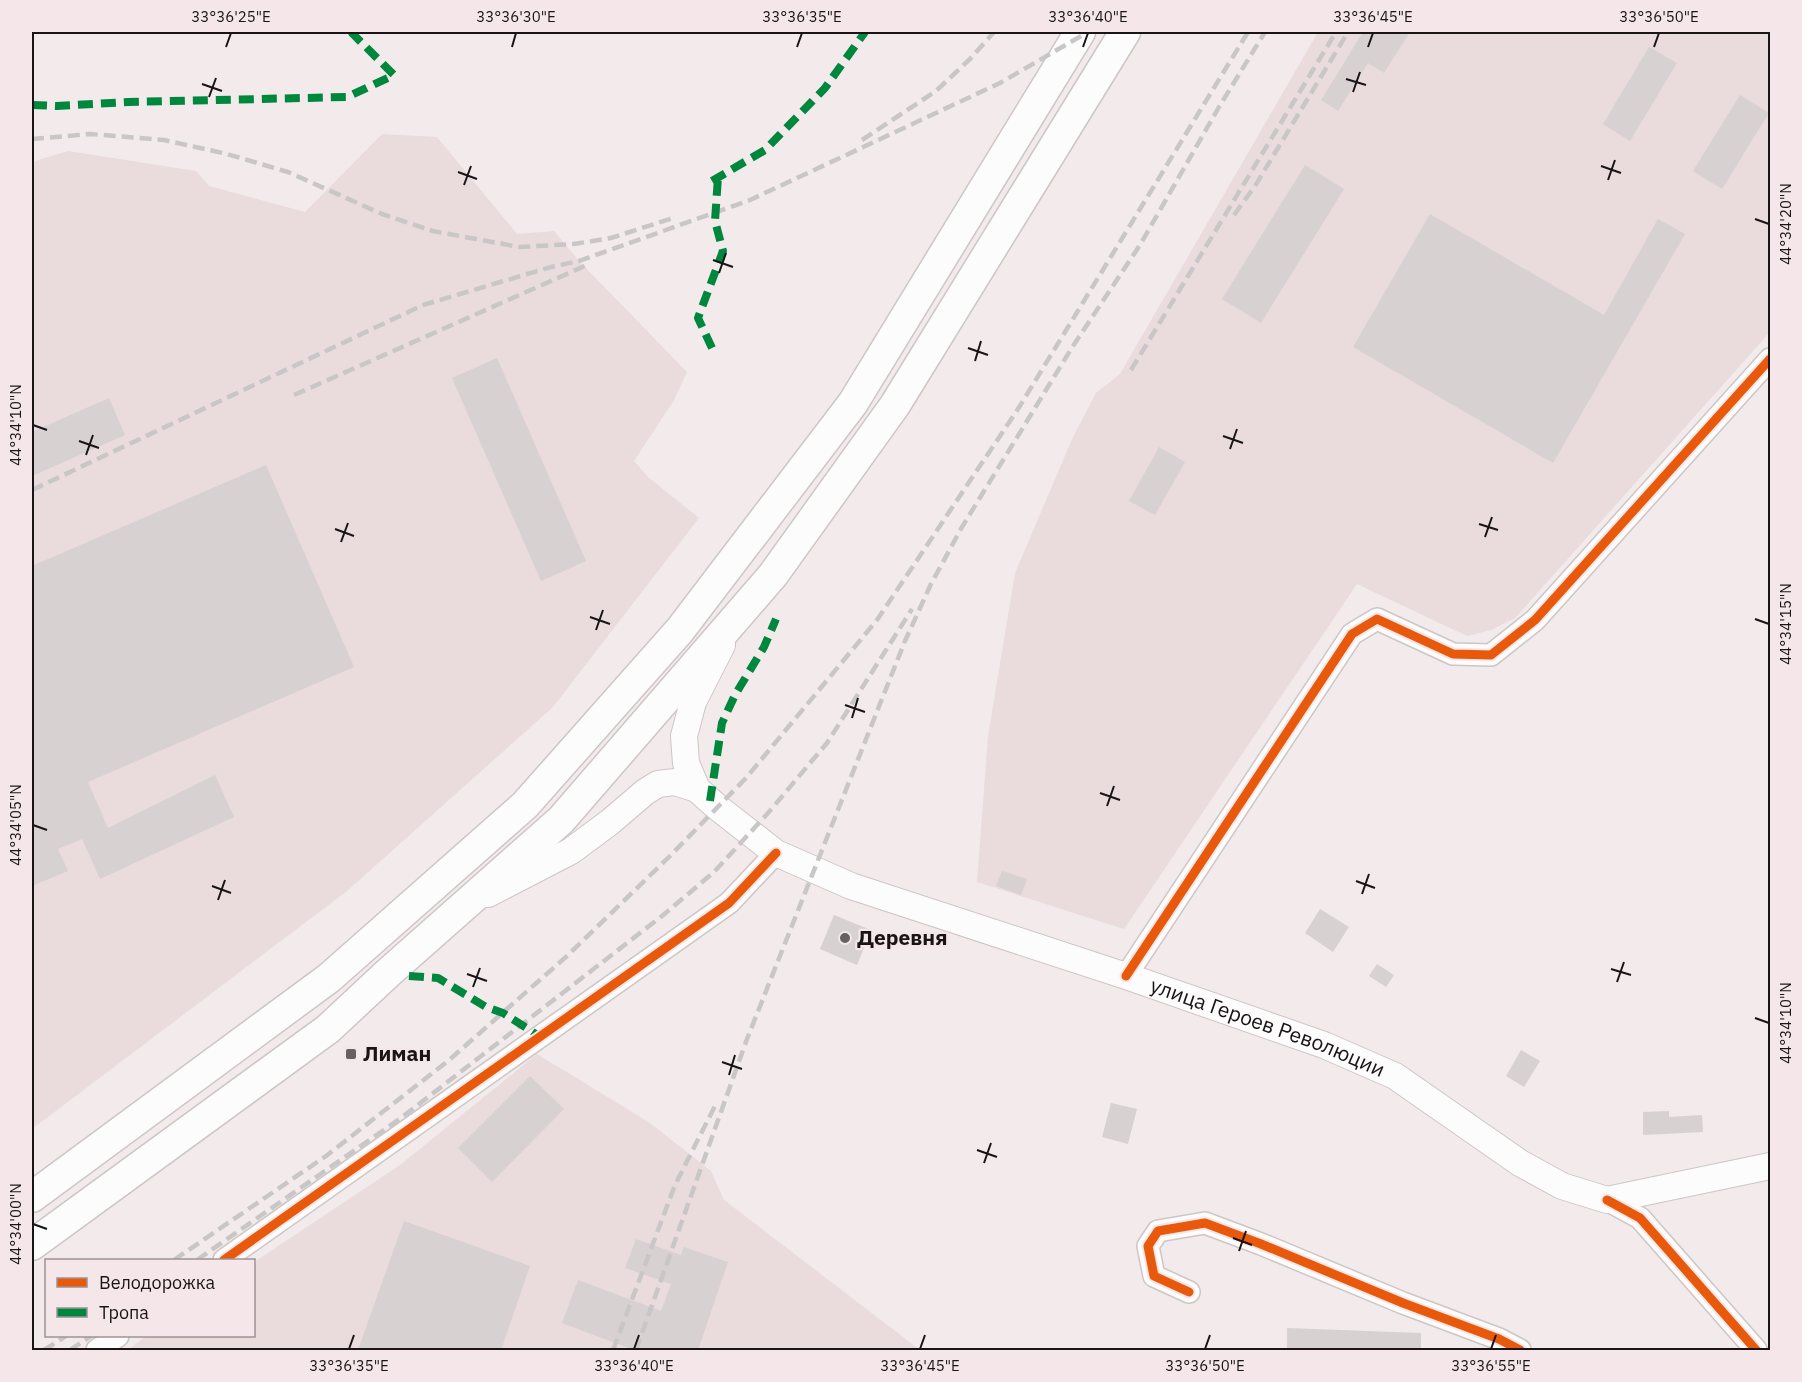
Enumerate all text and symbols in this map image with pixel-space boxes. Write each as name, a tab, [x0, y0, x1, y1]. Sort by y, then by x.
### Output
text: 33°36'25"E	[191, 7, 271, 26]
text: 33°36'30"E	[476, 7, 556, 26]
text: 33°36'35"E	[762, 7, 842, 26]
text: 33°36'40"E	[1048, 7, 1128, 26]
text: 33°36'45"E	[1333, 7, 1413, 26]
text: 33°36'50"E	[1619, 7, 1699, 26]
text: 44°34'20"N	[1776, 183, 1795, 265]
text: 44°34'10"N	[6, 384, 25, 466]
text: 44°34'15"N	[1776, 583, 1795, 665]
text: 44°34'05"N	[6, 784, 25, 866]
place label: Деревня	[857, 923, 948, 951]
marker: Деревня	[838, 931, 852, 945]
street label: улица Героев Революции	[1147, 971, 1390, 1083]
text: 44°34'10"N	[1776, 982, 1795, 1064]
place label: Лиман	[363, 1039, 431, 1067]
marker: Лиман	[344, 1047, 358, 1061]
text: 44°34'00"N	[6, 1183, 25, 1265]
legend	[45, 1259, 255, 1337]
text: Велодорожка	[99, 1271, 215, 1294]
text: Тропа	[99, 1301, 149, 1324]
text: 33°36'35"E	[309, 1356, 389, 1375]
text: 33°36'40"E	[594, 1356, 674, 1375]
text: 33°36'45"E	[880, 1356, 960, 1375]
text: 33°36'50"E	[1165, 1356, 1245, 1375]
text: 33°36'55"E	[1451, 1356, 1531, 1375]

